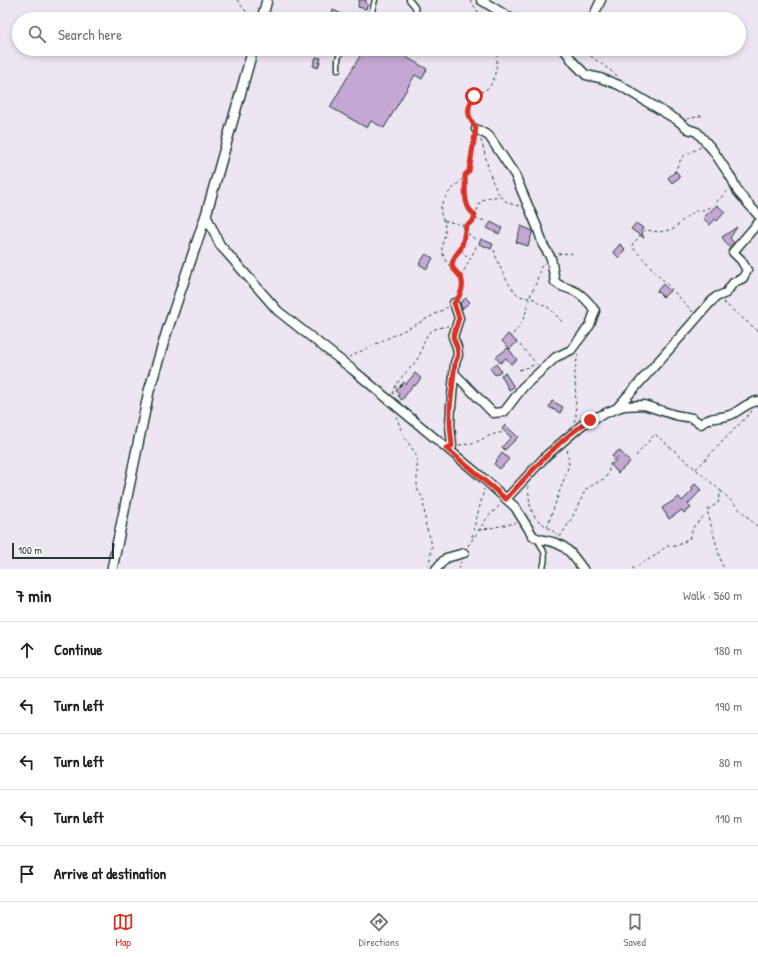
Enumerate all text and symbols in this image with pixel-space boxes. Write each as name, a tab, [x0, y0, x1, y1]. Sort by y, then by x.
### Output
search box	[12, 12, 746, 56]
icon: search	[26, 23, 48, 45]
text: Search here	[58, 24, 122, 45]
route start	[465, 87, 483, 105]
route end	[581, 411, 599, 429]
scale bar	[12, 541, 114, 560]
text: 100 m	[18, 543, 42, 557]
text: 7 min	[16, 584, 51, 607]
text: Walk · 560 m	[683, 586, 742, 604]
icon: ahead	[16, 639, 38, 661]
text: Continue	[54, 639, 102, 660]
text: 180 m	[714, 641, 742, 659]
icon: left	[16, 695, 38, 717]
text: Turn left	[54, 695, 104, 716]
text: 190 m	[715, 697, 742, 715]
icon: left	[16, 751, 38, 773]
text: Turn left	[54, 751, 104, 772]
text: 80 m	[719, 753, 742, 771]
icon: left	[16, 807, 38, 829]
text: Turn left	[54, 807, 104, 828]
text: 110 m	[715, 809, 742, 827]
icon: arrive	[16, 863, 38, 885]
text: Arrive at destination	[54, 863, 166, 884]
tab: Map	[112, 911, 134, 949]
tab: Directions	[359, 911, 399, 949]
tab: Saved	[623, 911, 646, 949]

